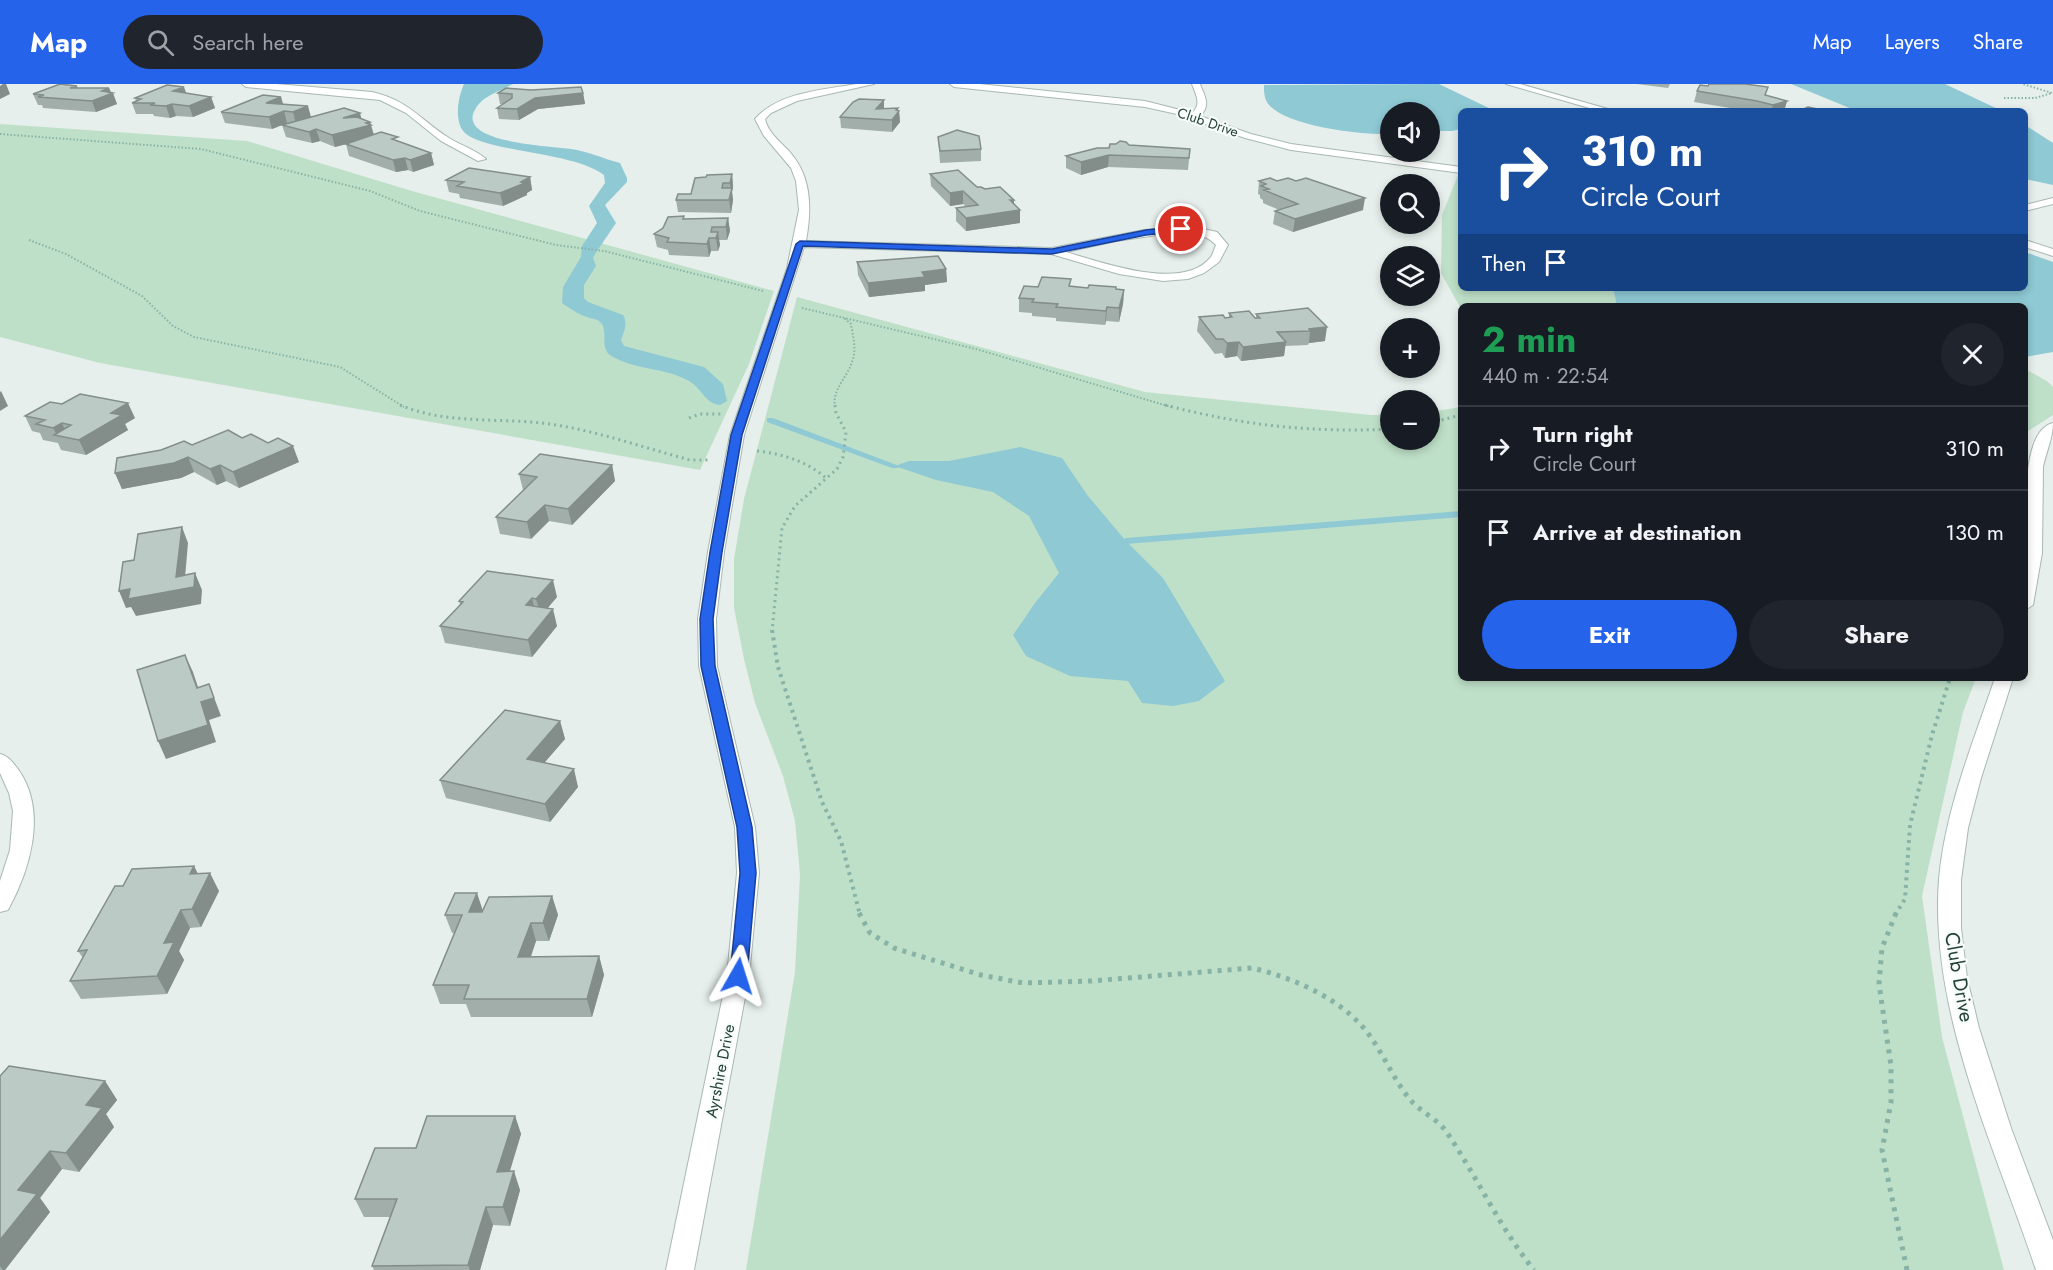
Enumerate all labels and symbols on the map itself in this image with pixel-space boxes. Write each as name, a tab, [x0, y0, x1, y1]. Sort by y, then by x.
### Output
street label: Club Drive	[1175, 102, 1241, 142]
pin	[1155, 203, 1206, 254]
street label: Club Drive	[1937, 930, 1981, 1024]
position arrow	[706, 944, 770, 1008]
street label: Ayrshire Drive	[700, 1022, 740, 1120]

